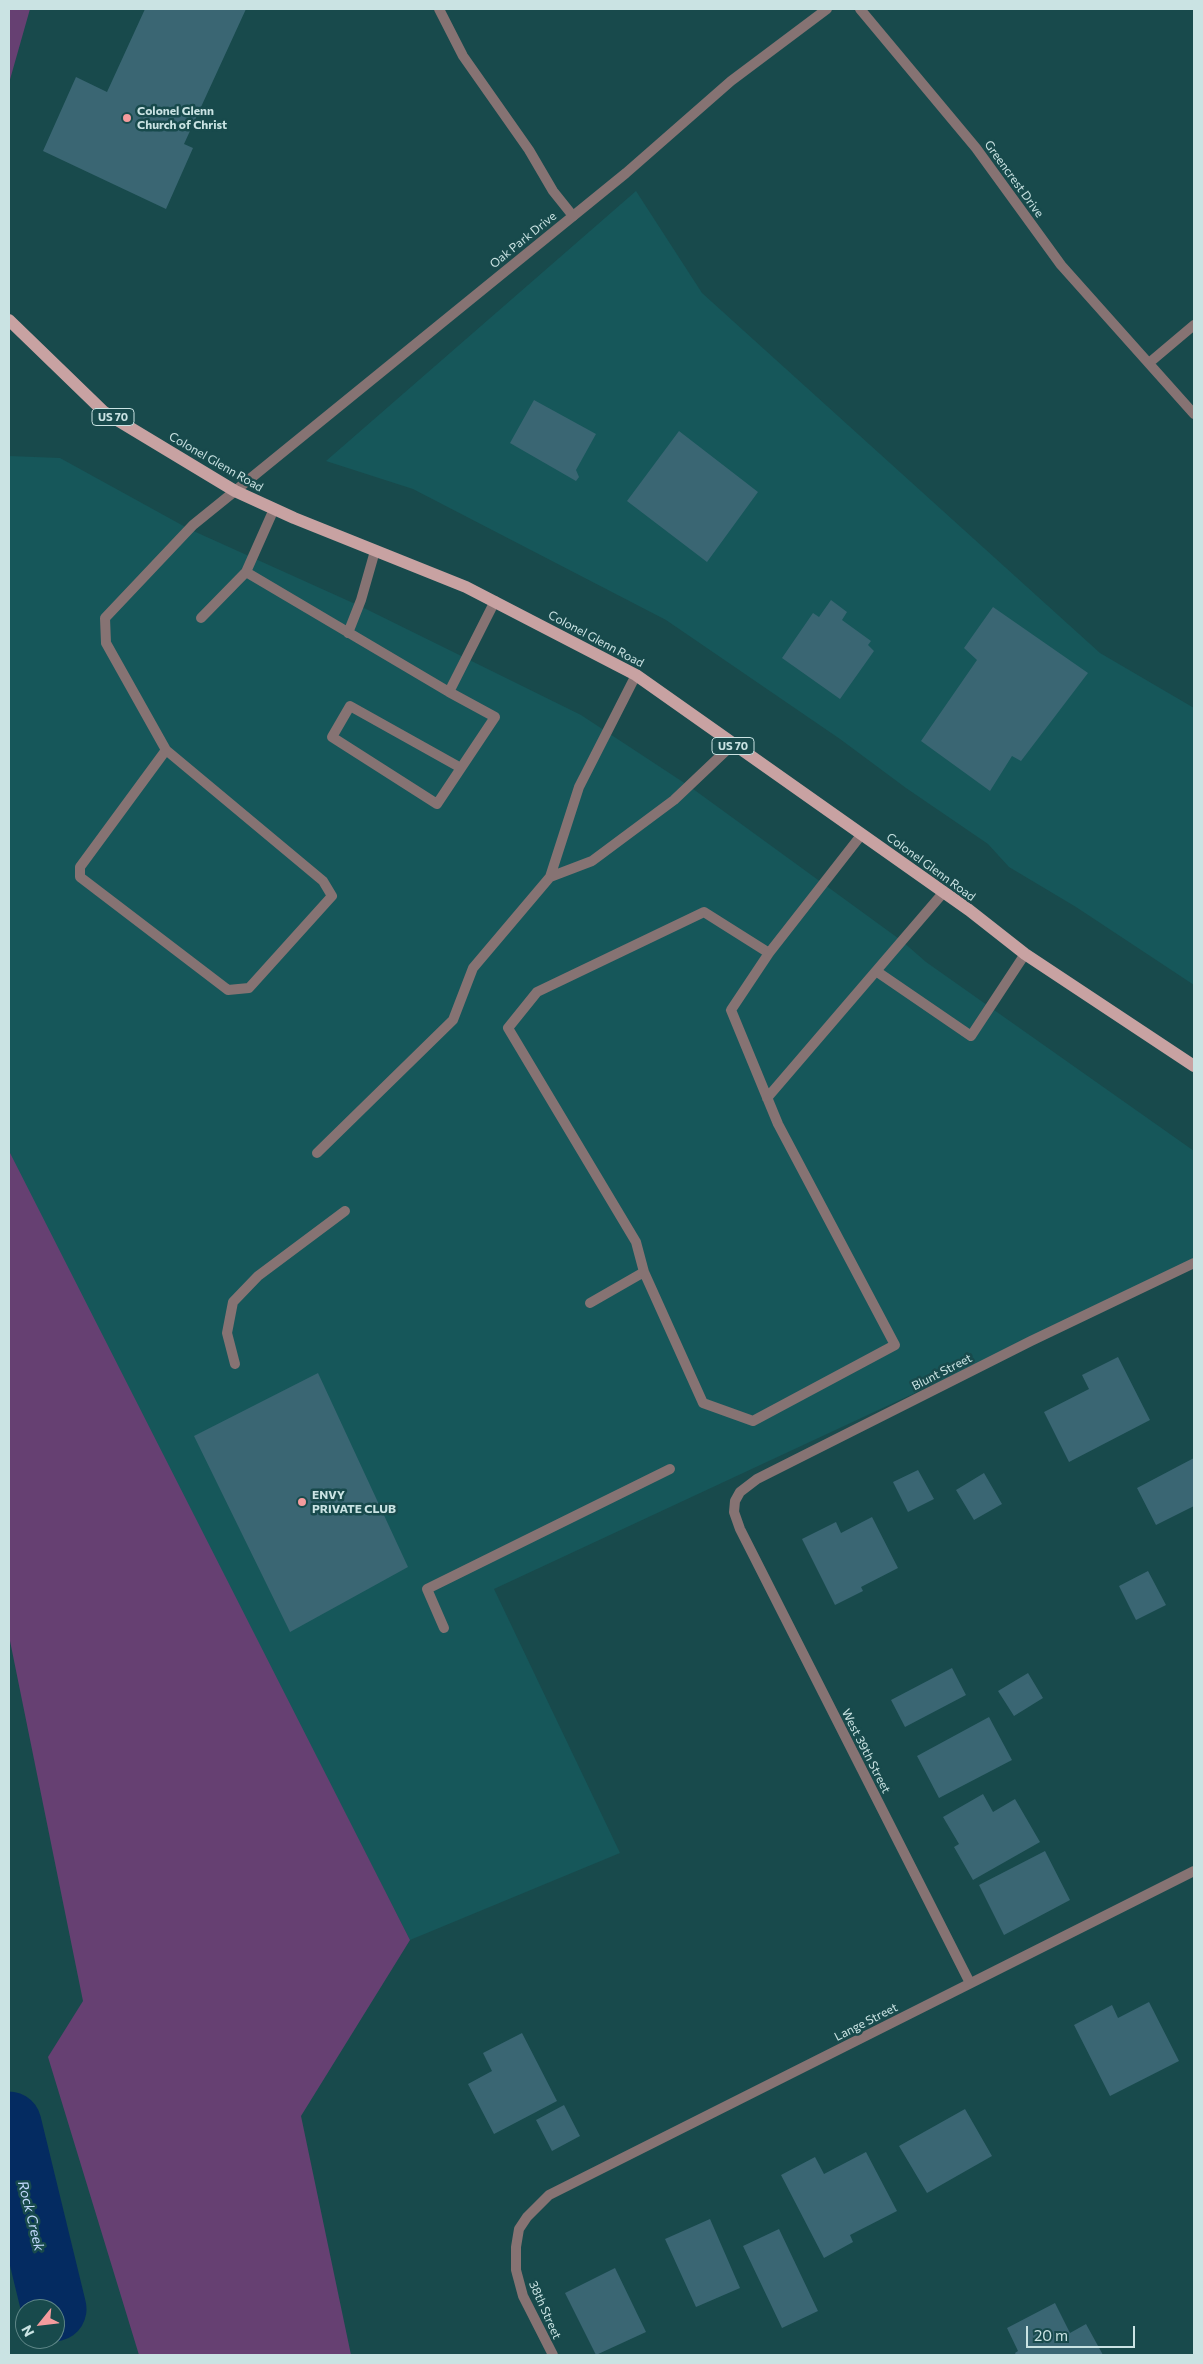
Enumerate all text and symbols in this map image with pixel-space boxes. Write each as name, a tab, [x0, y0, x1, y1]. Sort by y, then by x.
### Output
place label: Colonel Glenn Church of Christ	[137, 104, 227, 132]
marker: Colonel Glenn Church of Christ	[121, 112, 133, 124]
street label: Greencrest Drive	[981, 138, 1047, 220]
street label: Oak Park Drive	[487, 209, 559, 271]
road number: US 70	[92, 408, 134, 426]
street label: Colonel Glenn Road	[166, 429, 266, 495]
street label: Colonel Glenn Road	[546, 608, 646, 670]
road number: US 70	[712, 738, 754, 754]
street label: Colonel Glenn Road	[884, 830, 978, 904]
street label: Blunt Street	[910, 1351, 974, 1393]
place label: ENVY PRIVATE CLUB	[312, 1488, 396, 1516]
marker: ENVY PRIVATE CLUB	[296, 1496, 308, 1508]
street label: West 39th Street	[839, 1707, 893, 1795]
street label: Lange Street	[832, 2000, 900, 2044]
water label: Rock Creek	[14, 2179, 48, 2253]
street label: 38th Street	[526, 2279, 564, 2341]
north arrow	[15, 2299, 65, 2349]
scale bar	[1028, 2316, 1137, 2348]
text: N	[17, 2322, 37, 2340]
text: 20 m	[1034, 2326, 1068, 2344]

